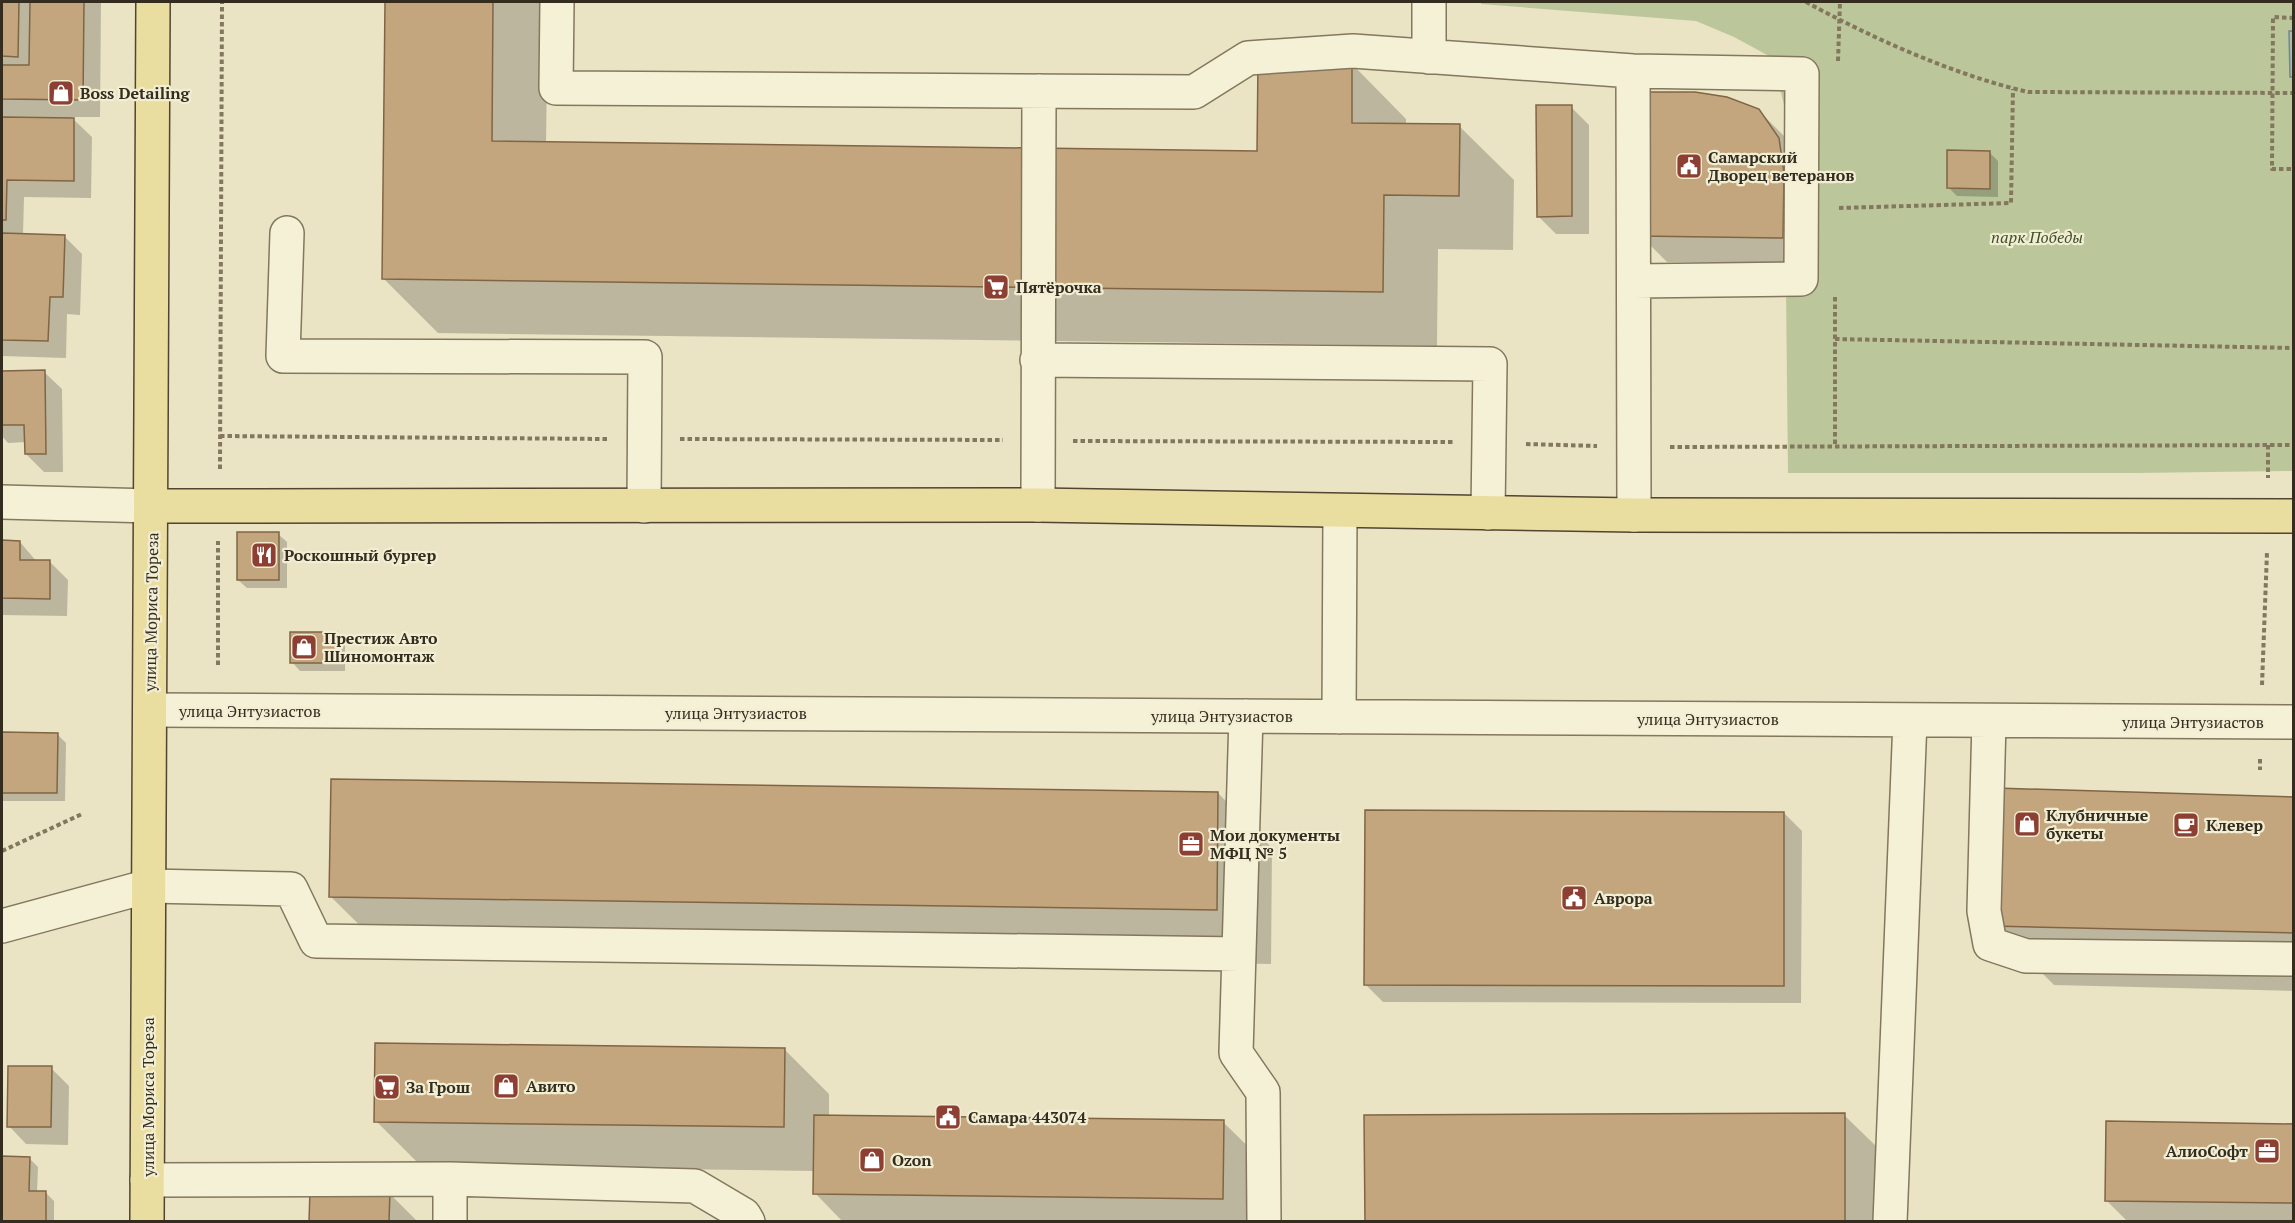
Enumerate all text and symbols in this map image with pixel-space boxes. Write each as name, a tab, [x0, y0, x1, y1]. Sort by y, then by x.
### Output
shop icon: Boss Detailing	[46, 78, 76, 108]
place label: Boss Detailing	[80, 82, 191, 104]
place label: Самарский Дворец ветеранов	[1708, 146, 1855, 186]
public building icon: Самарский Дворец ветеранов	[1674, 151, 1704, 181]
park label: парк Победы	[1991, 226, 2083, 248]
supermarket icon: Пятёрочка	[981, 272, 1011, 302]
place label: Пятёрочка	[1016, 276, 1102, 298]
street label: улица Мориса Тореза	[139, 532, 163, 693]
restaurant icon: Роскошный бургер	[249, 540, 279, 570]
place label: Роскошный бургер	[284, 544, 436, 566]
place label: Престиж Авто Шиномонтаж	[324, 627, 438, 667]
shop icon: Престиж Авто Шиномонтаж	[289, 632, 319, 662]
street label: улица Энтузиастов	[178, 700, 321, 722]
street label: улица Энтузиастов	[664, 702, 807, 724]
street label: улица Энтузиастов	[1150, 705, 1293, 727]
street label: улица Энтузиастов	[1636, 708, 1779, 730]
street label: улица Энтузиастов	[2121, 711, 2264, 733]
place label: Клубничные букеты	[2046, 804, 2149, 844]
shop icon: Клубничные букеты	[2012, 809, 2042, 839]
cafe icon: Клевер	[2171, 810, 2201, 840]
place label: Клевер	[2206, 814, 2263, 836]
place label: Мои документы МФЦ № 5	[1210, 824, 1340, 864]
office icon: Мои документы МФЦ № 5	[1176, 829, 1206, 859]
public building icon: Аврора	[1559, 883, 1589, 913]
place label: Аврора	[1594, 887, 1653, 909]
street label: улица Мориса Тореза	[137, 1017, 159, 1178]
shop icon: Авито	[491, 1071, 521, 1101]
supermarket icon: За Грош	[372, 1072, 402, 1102]
place label: Авито	[526, 1075, 576, 1097]
place label: За Грош	[406, 1076, 470, 1098]
public building icon: Самара 443074	[933, 1102, 963, 1132]
place label: Самара 443074	[968, 1106, 1086, 1128]
office icon: АлиоСофт	[2252, 1136, 2282, 1166]
place label: АлиоСофт	[2166, 1140, 2248, 1162]
shop icon: Ozon	[857, 1145, 887, 1175]
place label: Ozon	[892, 1149, 932, 1171]

